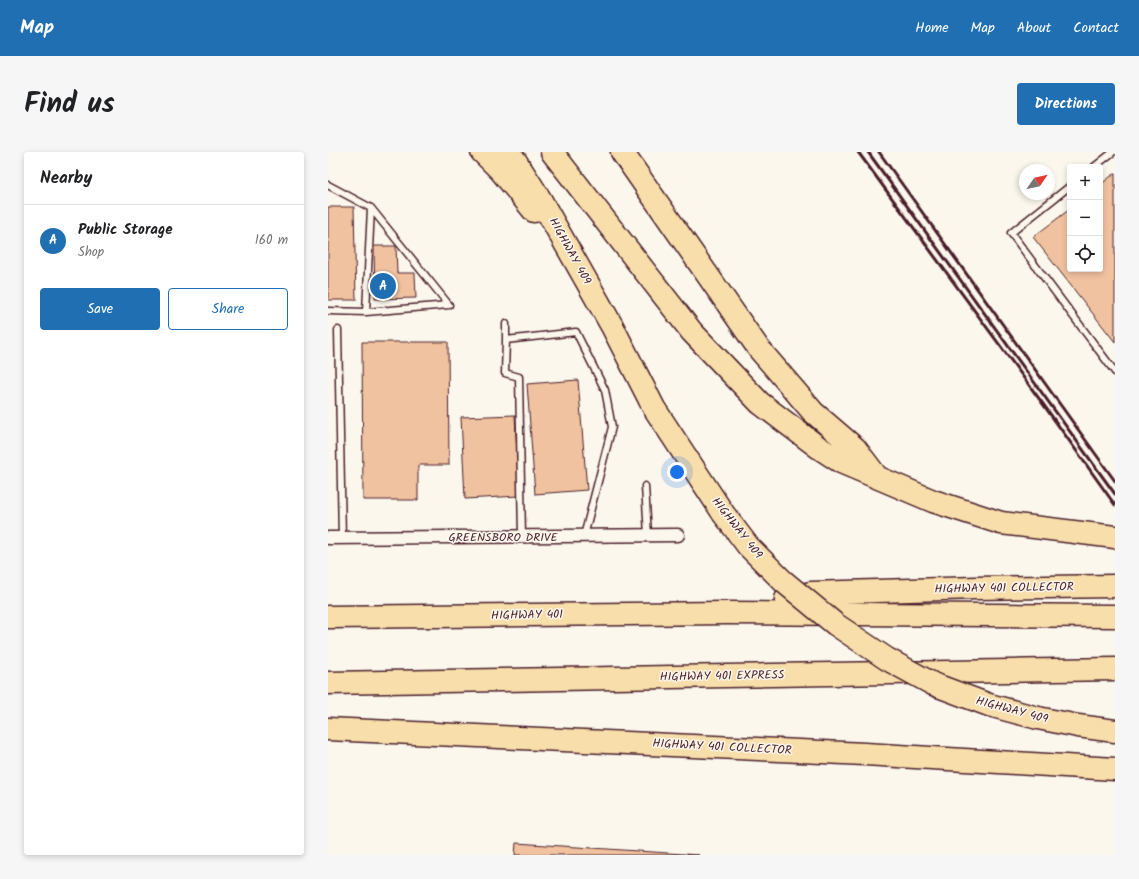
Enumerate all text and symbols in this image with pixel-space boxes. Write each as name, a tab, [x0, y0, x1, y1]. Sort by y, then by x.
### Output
text: Map	[20, 13, 54, 43]
text: Home	[915, 17, 949, 39]
text: Map	[971, 17, 995, 39]
text: About	[1017, 17, 1051, 39]
text: Contact	[1073, 17, 1119, 39]
text: Find us	[24, 82, 115, 127]
button: Directions	[1017, 83, 1115, 125]
north arrow	[1019, 164, 1055, 200]
map controls	[1067, 164, 1103, 272]
button: +	[1067, 164, 1103, 200]
text: Nearby	[40, 165, 92, 192]
button: −	[1067, 200, 1103, 236]
street label: HIGHWAY 409	[544, 214, 596, 288]
text: Public Storage	[78, 218, 173, 242]
text: A	[49, 230, 57, 251]
text: 160 m	[255, 230, 288, 251]
button: locate	[1067, 236, 1103, 272]
text: Shop	[78, 242, 104, 263]
pin: A	[370, 271, 396, 301]
button: Save	[40, 288, 160, 330]
button: Share	[168, 288, 288, 330]
your location	[667, 462, 687, 482]
street label: HIGHWAY 409	[707, 493, 767, 563]
street label: GREENSBORO DRIVE	[449, 528, 558, 547]
street label: HIGHWAY 401 COLLECTOR	[934, 577, 1074, 599]
street label: HIGHWAY 401	[491, 605, 563, 625]
street label: HIGHWAY 401 EXPRESS	[660, 665, 785, 687]
street label: HIGHWAY 409	[974, 691, 1050, 729]
street label: HIGHWAY 401 COLLECTOR	[652, 734, 792, 760]

